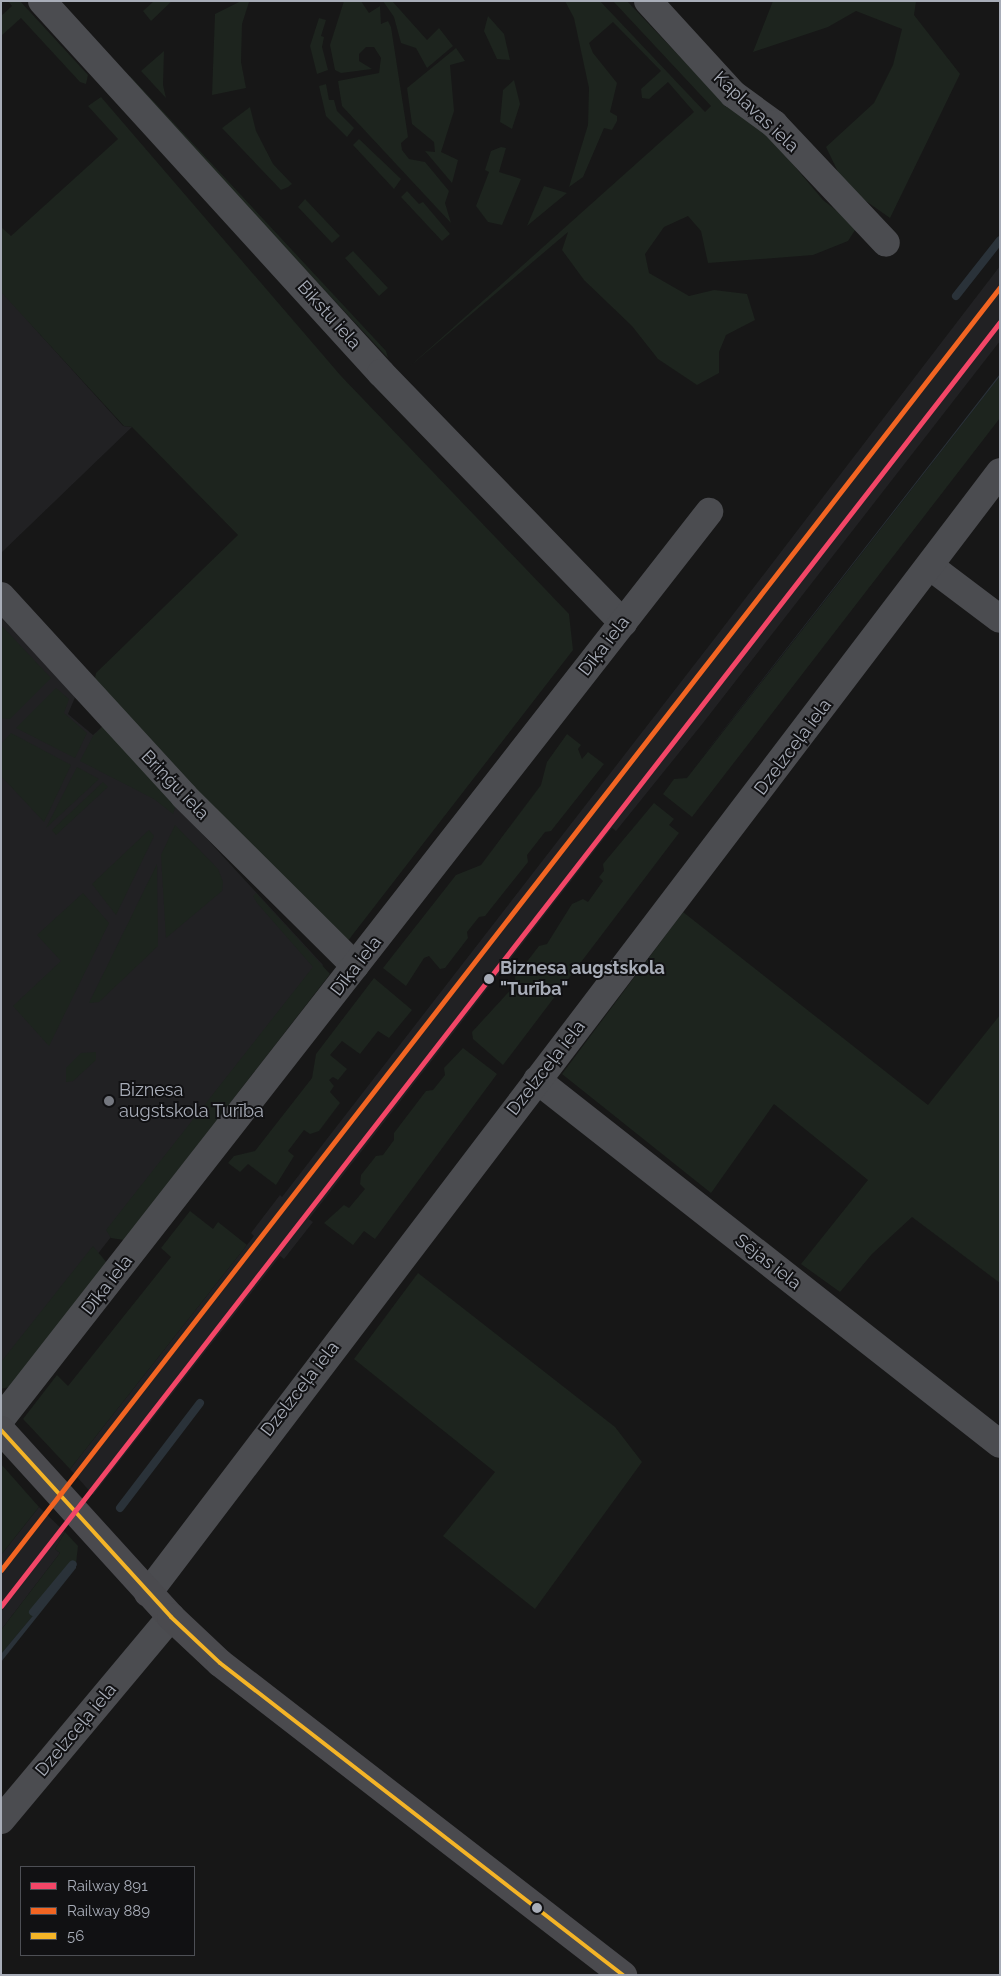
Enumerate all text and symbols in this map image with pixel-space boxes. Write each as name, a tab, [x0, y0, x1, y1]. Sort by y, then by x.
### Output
street label: Kaplavas iela	[709, 67, 803, 157]
street label: Bikstu iela	[293, 276, 365, 354]
street label: Dīķa iela	[574, 612, 634, 680]
street label: Dzelzceļa iela	[750, 695, 836, 799]
street label: Briņģu iela	[137, 746, 213, 824]
street label: Dīķa iela	[326, 932, 386, 1000]
place label: Biznesa augstskola "Turība"	[500, 958, 665, 1001]
marker: Biznesa augstskola "Turība"	[482, 972, 496, 986]
street label: Dzelzceļa iela	[502, 1016, 590, 1120]
place label: Biznesa augstskola Turība	[119, 1080, 264, 1122]
marker: Biznesa augstskola Turība	[103, 1095, 115, 1107]
street label: Sējas iela	[731, 1230, 805, 1294]
street label: Dīķa iela	[77, 1251, 137, 1319]
street label: Dzelzceļa iela	[256, 1337, 344, 1441]
street label: Dzelzceļa iela	[31, 1679, 121, 1781]
legend	[20, 1866, 195, 1956]
text: Railway 891	[67, 1877, 148, 1895]
text: Railway 889	[67, 1902, 150, 1920]
unlabelled marker	[532, 1903, 542, 1913]
text: 56	[67, 1927, 84, 1945]

